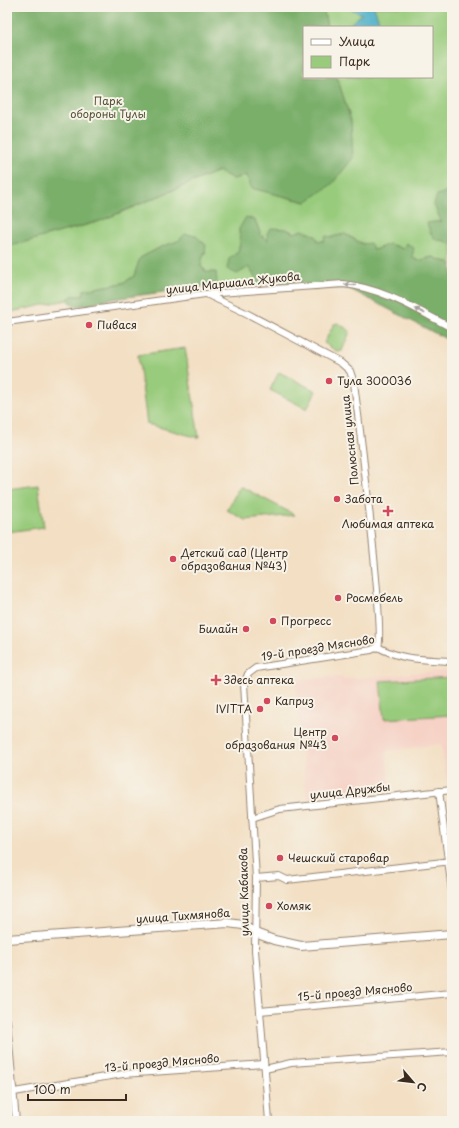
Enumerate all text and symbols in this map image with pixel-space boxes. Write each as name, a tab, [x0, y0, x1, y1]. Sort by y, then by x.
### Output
legend	[303, 26, 433, 78]
text: Улица	[339, 32, 375, 50]
text: Парк	[339, 52, 371, 70]
park label: Парк обороны Тулы	[70, 92, 146, 122]
street label: улица Маршала Жукова	[165, 267, 301, 298]
one-way arrow	[344, 281, 356, 288]
one-way arrow	[414, 308, 425, 314]
place label: Пивася	[97, 316, 137, 333]
marker: Пивася	[84, 320, 94, 330]
place label: Тула 300036	[337, 372, 412, 389]
marker: Тула 300036	[324, 376, 334, 386]
street label: Полюсная улица	[336, 394, 363, 486]
place label: Забота	[344, 490, 383, 507]
marker: Забота	[332, 494, 342, 504]
marker: Любимая аптека	[383, 506, 393, 516]
place label: Любимая аптека	[342, 515, 434, 532]
place label: Детский сад (Центр образования №43)	[180, 544, 288, 574]
marker: Детский сад (Центр образования №43)	[168, 554, 178, 564]
place label: Росмебель	[346, 589, 403, 606]
marker: Росмебель	[333, 593, 343, 603]
place label: Прогресс	[281, 612, 332, 629]
marker: Прогресс	[268, 616, 278, 626]
place label: Билайн	[199, 620, 238, 637]
marker: Билайн	[241, 624, 251, 634]
street label: 19-й проезд Мясново	[260, 630, 376, 665]
place label: Здесь аптека	[224, 671, 294, 688]
marker: Здесь аптека	[211, 675, 221, 685]
place label: Каприз	[275, 692, 314, 709]
marker: Каприз	[262, 696, 272, 706]
place label: IVITTA	[216, 700, 252, 717]
marker: IVITTA	[255, 704, 265, 714]
place label: Центр образования №43	[225, 723, 327, 753]
marker: Центр образования №43	[330, 733, 340, 743]
street label: улица Дружбы	[309, 778, 391, 803]
street label: улица Кабакова	[234, 847, 253, 936]
place label: Чешский старовар	[288, 849, 389, 866]
marker: Чешский старовар	[275, 853, 285, 863]
place label: Хомяк	[277, 897, 311, 914]
marker: Хомяк	[264, 901, 274, 911]
street label: улица Тихмянова	[135, 904, 231, 927]
street label: 15-й проезд Мясново	[297, 978, 413, 1005]
street label: 13-й проезд Мясново	[104, 1049, 220, 1076]
north arrow	[393, 1062, 433, 1102]
scale bar	[28, 1076, 126, 1102]
text: С	[413, 1079, 432, 1095]
text: 100 m	[34, 1080, 71, 1098]

